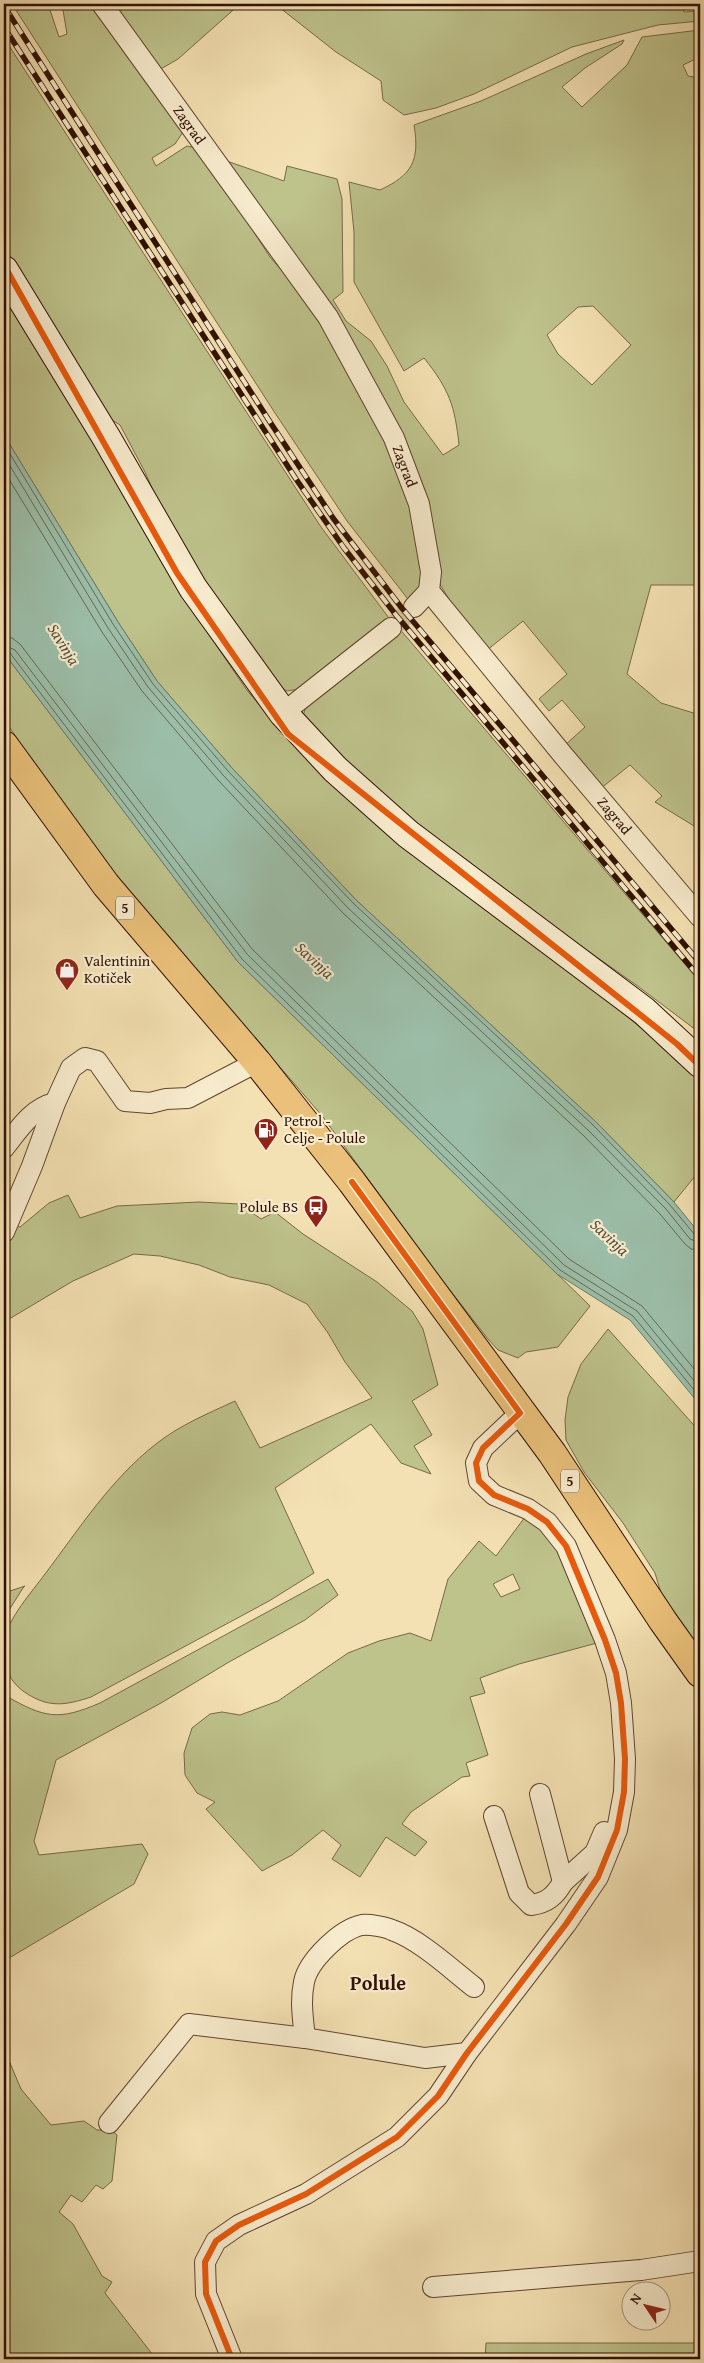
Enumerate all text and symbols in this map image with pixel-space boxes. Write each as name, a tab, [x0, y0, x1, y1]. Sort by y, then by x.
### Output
street label: Zagrad	[168, 101, 211, 148]
street label: Zagrad	[388, 442, 423, 490]
water label: Savinja	[42, 618, 87, 670]
street label: Zagrad	[593, 792, 637, 839]
road number: 5	[116, 896, 134, 920]
water label: Savinja	[290, 936, 340, 985]
place label: Valentinin Kotiček	[84, 950, 151, 988]
shop icon: Valentinin Kotiček	[54, 957, 80, 991]
place label: Petrol - Celje - Polule	[284, 1110, 366, 1148]
fuel station icon: Petrol - Celje - Polule	[253, 1117, 279, 1151]
bus stop icon: Polule BS	[303, 1194, 329, 1228]
place label: Polule BS	[240, 1196, 298, 1217]
water label: Savinja	[585, 1213, 635, 1262]
road number: 5	[561, 1470, 579, 1492]
district label: Polule	[350, 1968, 406, 1997]
north arrow	[622, 2280, 672, 2330]
text: N	[624, 2288, 647, 2308]

